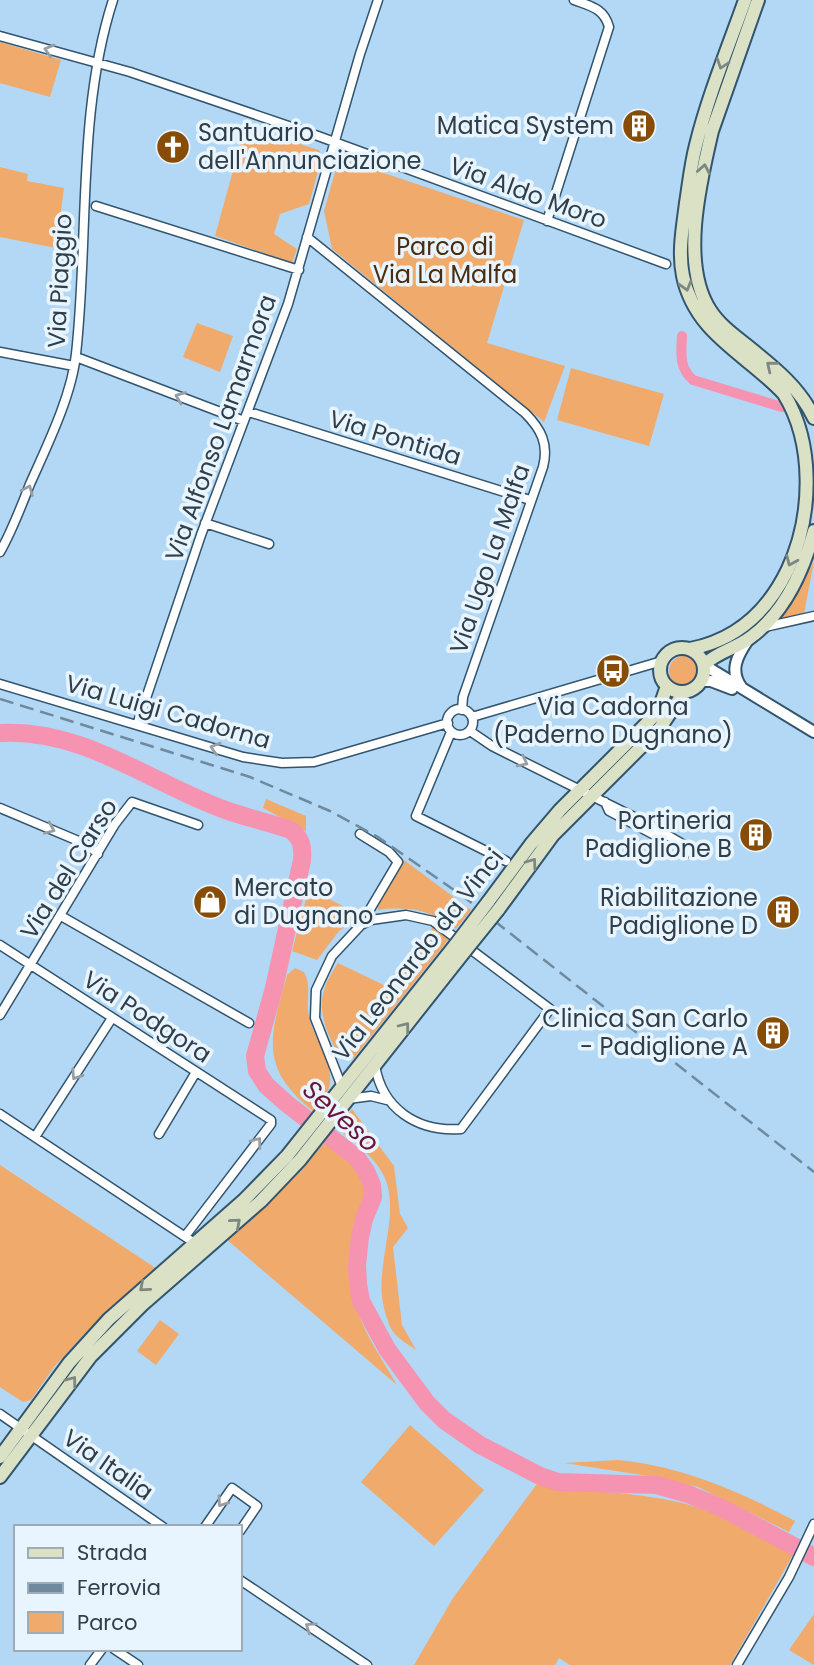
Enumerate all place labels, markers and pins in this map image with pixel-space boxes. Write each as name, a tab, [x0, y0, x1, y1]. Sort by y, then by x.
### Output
building icon: Matica System	[620, 107, 658, 145]
place label: Matica System	[437, 109, 614, 142]
place label: Santuario dell'Annunciazione	[198, 116, 421, 177]
church icon: Santuario dell'Annunciazione	[154, 128, 192, 166]
bus stop icon: Via Cadorna (Paderno Dugnano)	[594, 652, 632, 690]
place label: Via Cadorna (Paderno Dugnano)	[493, 690, 733, 751]
place label: Portineria Padiglione B	[585, 804, 732, 865]
building icon: Portineria Padiglione B	[737, 816, 775, 854]
place label: Mercato di Dugnano	[234, 871, 373, 932]
place label: Riabilitazione Padiglione D	[600, 881, 758, 942]
shop icon: Mercato di Dugnano	[191, 883, 229, 921]
building icon: Riabilitazione Padiglione D	[764, 893, 802, 931]
place label: Clinica San Carlo - Padiglione A	[542, 1002, 748, 1063]
building icon: Clinica San Carlo - Padiglione A	[754, 1014, 792, 1052]

